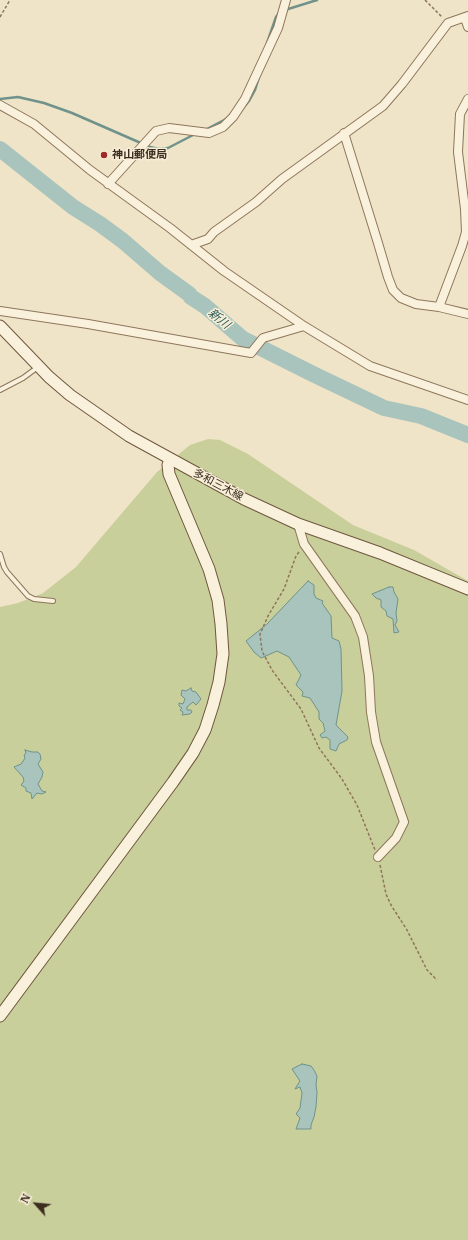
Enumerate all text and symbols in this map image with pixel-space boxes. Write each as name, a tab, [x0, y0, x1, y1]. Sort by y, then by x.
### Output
place label: 神山郵便局	[112, 148, 167, 162]
marker: 神山郵便局	[99, 150, 109, 160]
water label: 新川	[205, 306, 233, 332]
street label: 多和三木線	[191, 466, 245, 504]
north arrow	[16, 1184, 56, 1224]
text: N	[17, 1192, 34, 1206]

